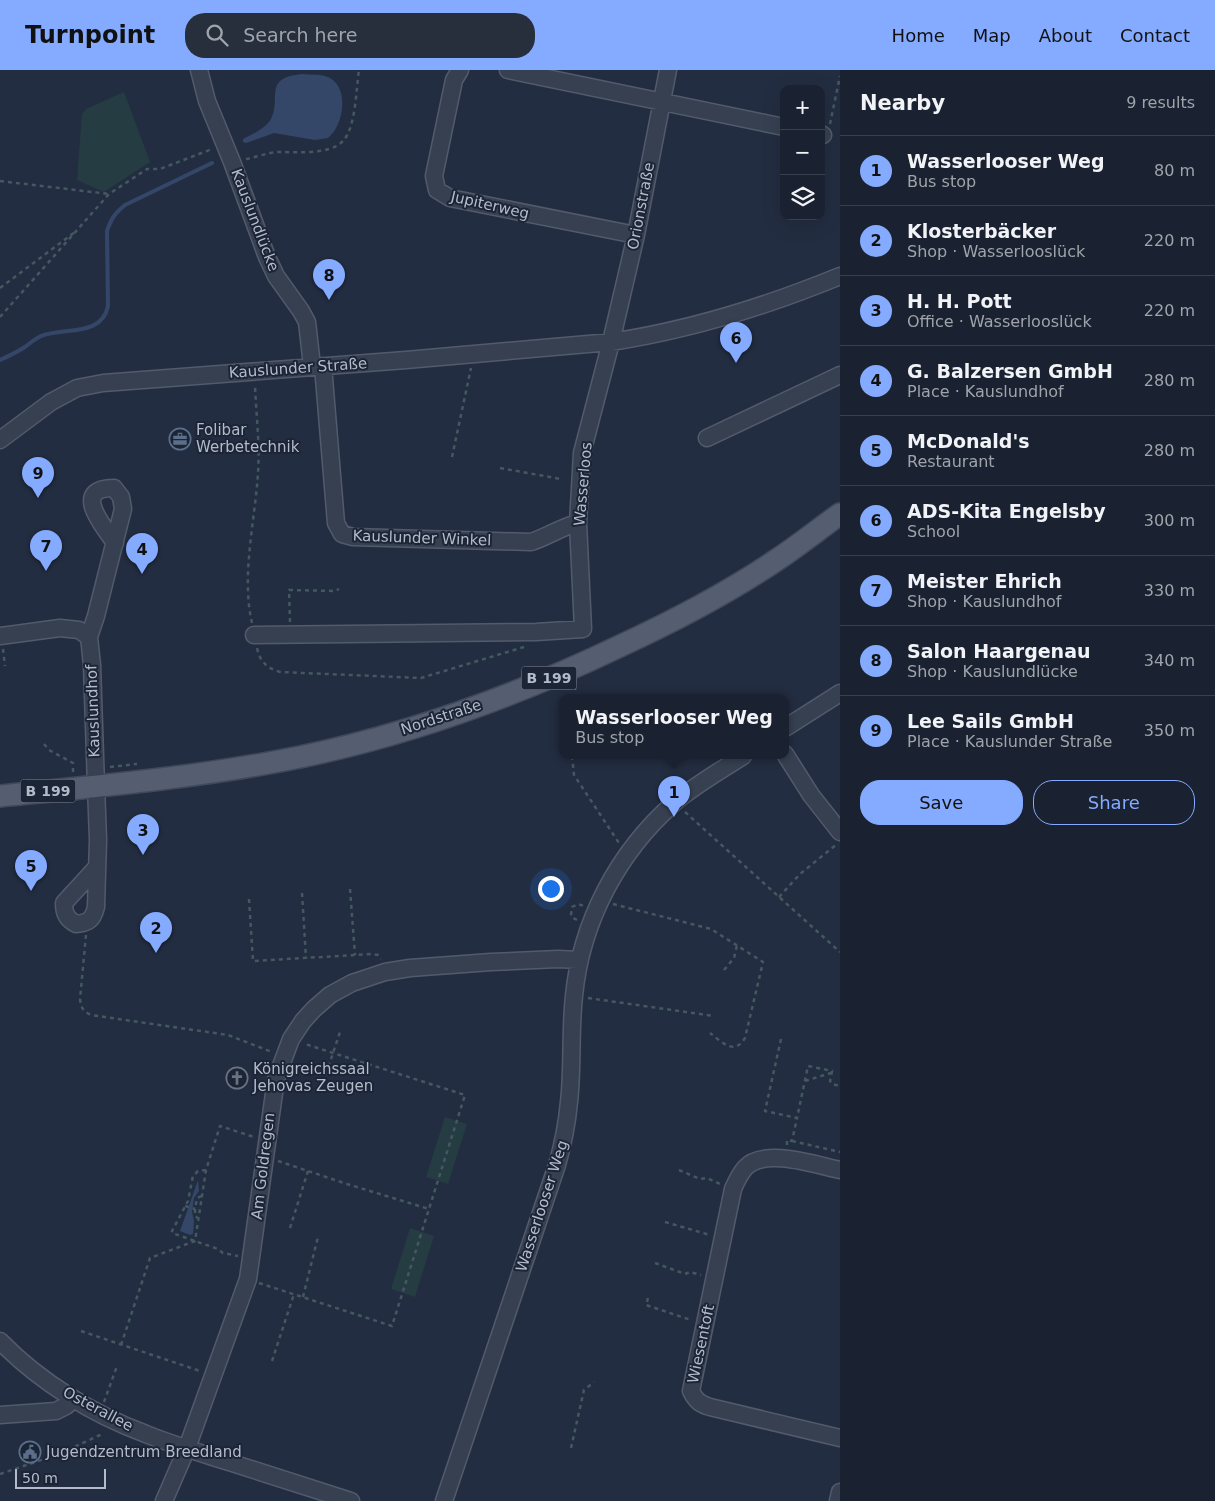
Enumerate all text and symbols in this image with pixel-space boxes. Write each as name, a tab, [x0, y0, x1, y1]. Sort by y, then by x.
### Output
search box	[185, 13, 535, 58]
text: Turnpoint	[25, 21, 155, 49]
icon: search	[203, 21, 231, 49]
text: Search here	[243, 24, 357, 46]
text: Home	[892, 25, 945, 46]
text: Map	[973, 25, 1011, 46]
text: About	[1039, 25, 1092, 46]
text: Contact	[1120, 25, 1190, 46]
map controls	[780, 85, 825, 220]
button: +	[780, 85, 825, 130]
text: Nearby	[860, 91, 945, 115]
text: 9 results	[1126, 93, 1195, 112]
button: −	[780, 130, 825, 175]
text: Wasserlooser Weg	[907, 150, 1105, 172]
street label: Orionstraße	[624, 161, 658, 251]
text: 1	[870, 161, 882, 180]
text: 80 m	[1154, 161, 1195, 180]
street label: Kauslundlücke	[227, 166, 283, 274]
text: Bus stop	[907, 172, 976, 191]
button: layers	[780, 175, 825, 220]
street label: Jupiterweg	[448, 187, 531, 223]
text: Klosterbäcker	[907, 220, 1056, 242]
text: 2	[870, 231, 882, 250]
text: 220 m	[1144, 231, 1195, 250]
text: Shop · Wasserlooslück	[907, 242, 1085, 261]
pin: 8	[313, 259, 345, 300]
text: H. H. Pott	[907, 290, 1012, 312]
text: 3	[870, 301, 882, 320]
text: 220 m	[1144, 301, 1195, 320]
text: Office · Wasserlooslück	[907, 312, 1092, 331]
pin: 6	[720, 322, 752, 363]
street label: Kauslunder Straße	[228, 354, 368, 382]
text: G. Balzersen GmbH	[907, 360, 1113, 382]
text: 4	[870, 371, 882, 390]
text: 280 m	[1144, 371, 1195, 390]
text: Place · Kauslundhof	[907, 382, 1064, 401]
place label: Folibar Werbetechnik	[196, 421, 300, 456]
office icon: Folibar Werbetechnik	[168, 427, 192, 451]
text: McDonald's	[907, 430, 1030, 452]
street label: Wasserloos	[570, 441, 596, 527]
text: 5	[870, 441, 882, 460]
text: 280 m	[1144, 441, 1195, 460]
text: Restaurant	[907, 452, 995, 471]
pin: 9	[22, 457, 54, 498]
text: ADS-Kita Engelsby	[907, 500, 1106, 522]
text: 6	[870, 511, 882, 530]
text: 300 m	[1144, 511, 1195, 530]
text: School	[907, 522, 960, 541]
street label: Kauslunder Winkel	[352, 527, 492, 549]
pin: 7	[30, 530, 62, 571]
pin: 4	[126, 533, 158, 574]
text: Meister Ehrich	[907, 570, 1062, 592]
text: 7	[870, 581, 882, 600]
text: 330 m	[1144, 581, 1195, 600]
text: Shop · Kauslundhof	[907, 592, 1061, 611]
text: Salon Haargenau	[907, 640, 1091, 662]
text: 8	[870, 651, 882, 670]
text: 340 m	[1144, 651, 1195, 670]
text: Shop · Kauslundlücke	[907, 662, 1078, 681]
street label: Kauslundhof	[82, 664, 104, 758]
road number: B 199	[522, 666, 576, 690]
popup	[559, 694, 789, 759]
street label: Nordstraße	[398, 696, 484, 738]
text: Wasserlooser Weg	[575, 706, 773, 728]
text: Lee Sails GmbH	[907, 710, 1074, 732]
text: 9	[870, 721, 882, 740]
text: 350 m	[1144, 721, 1195, 740]
text: Bus stop	[575, 728, 644, 747]
text: Place · Kauslunder Straße	[907, 732, 1112, 751]
pin: 1	[658, 776, 690, 817]
road number: B 199	[20, 779, 76, 802]
button: Save	[860, 780, 1023, 825]
button: Share	[1033, 780, 1195, 825]
pin: 3	[127, 814, 159, 855]
pin: 5	[15, 850, 47, 891]
your location	[538, 876, 564, 902]
pin: 2	[140, 912, 172, 953]
place label: Königreichssaal Jehovas Zeugen	[252, 1060, 373, 1095]
church icon: Königreichssaal Jehovas Zeugen	[225, 1066, 249, 1090]
street label: Am Goldregen	[248, 1112, 278, 1220]
street label: Wasserlooser Weg	[512, 1138, 572, 1274]
street label: Wiesentoft	[684, 1303, 718, 1385]
street label: Osterallee	[60, 1383, 136, 1435]
public building icon: Jugendzentrum Breedland	[18, 1440, 42, 1464]
place label: Jugendzentrum Breedland	[45, 1443, 242, 1461]
scale bar	[15, 1466, 106, 1489]
text: 50 m	[22, 1470, 58, 1486]

